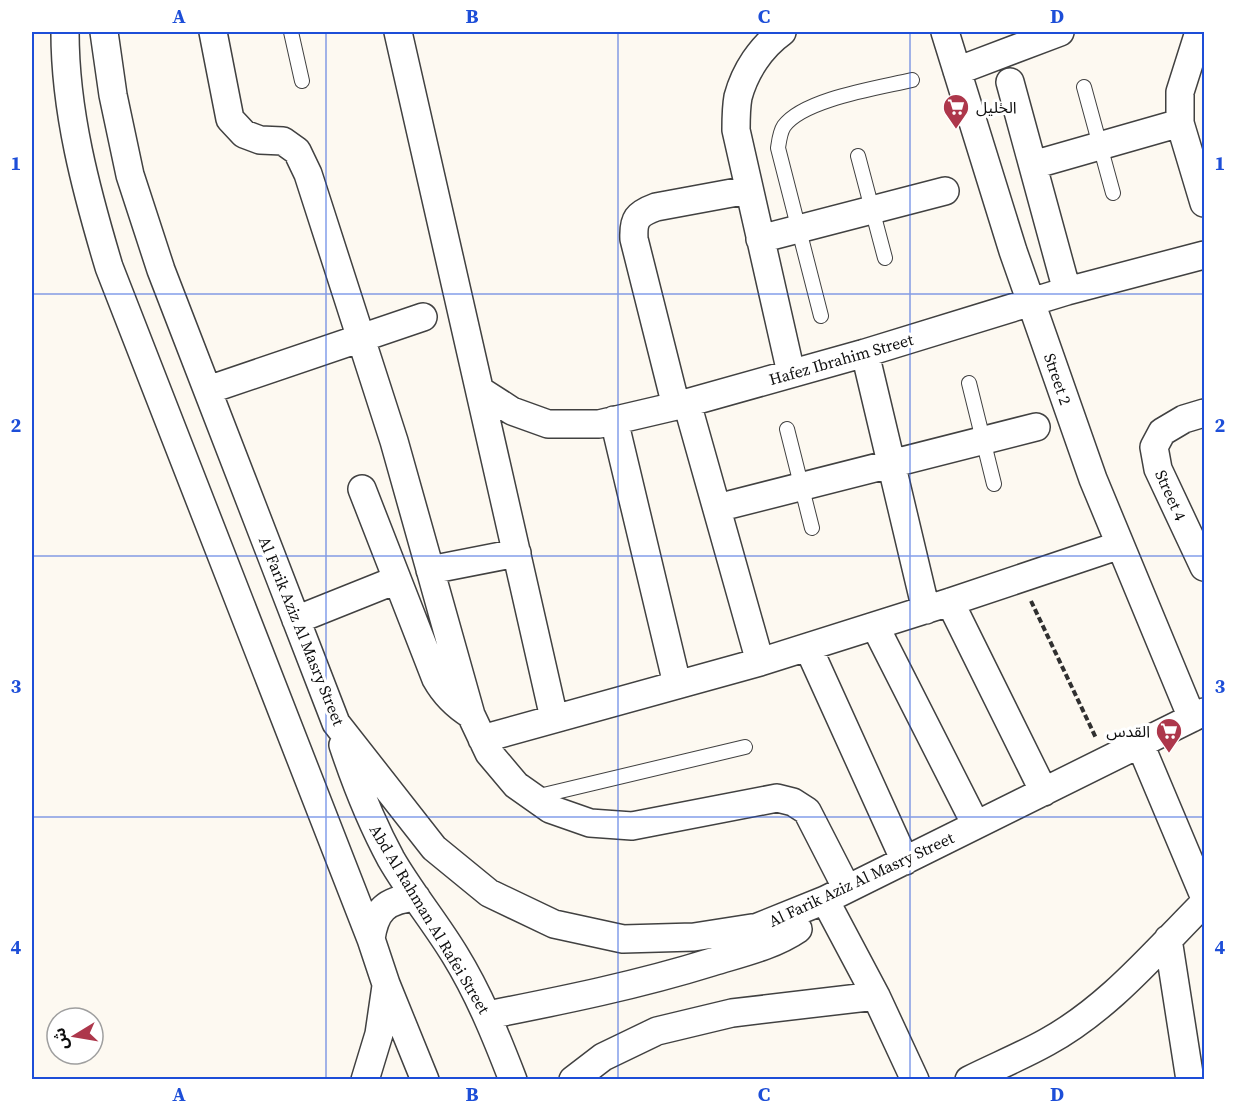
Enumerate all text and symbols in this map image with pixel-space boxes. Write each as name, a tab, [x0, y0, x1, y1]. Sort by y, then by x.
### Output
text: A	[172, 2, 186, 30]
text: B	[465, 2, 479, 30]
text: C	[758, 2, 770, 30]
text: D	[1050, 2, 1064, 30]
supermarket icon: الخليل	[941, 92, 971, 130]
place label: الخليل	[976, 96, 1017, 118]
text: 1	[11, 149, 21, 177]
text: 1	[1215, 149, 1225, 177]
street label: Hafez Ibrahim Street	[766, 328, 916, 390]
street label: Street 2	[1039, 350, 1077, 408]
text: 2	[11, 411, 22, 439]
text: 2	[1215, 411, 1226, 439]
street label: Street 4	[1150, 466, 1192, 524]
street label: Al Farik Aziz Al Masry Street	[254, 533, 350, 730]
text: 3	[11, 672, 22, 700]
text: 3	[1215, 672, 1226, 700]
supermarket icon: القدس	[1154, 716, 1184, 754]
place label: القدس	[1106, 720, 1150, 742]
street label: Abd Al Rahman Al Rafei Street	[365, 820, 496, 1018]
street label: Al Farik Aziz Al Masry Street	[765, 826, 958, 932]
text: 4	[11, 933, 22, 961]
text: 4	[1215, 933, 1226, 961]
north arrow	[45, 1006, 105, 1066]
text: ش	[47, 1026, 73, 1052]
text: A	[172, 1080, 186, 1108]
text: B	[465, 1080, 479, 1108]
text: C	[758, 1080, 770, 1108]
text: D	[1050, 1080, 1064, 1108]

